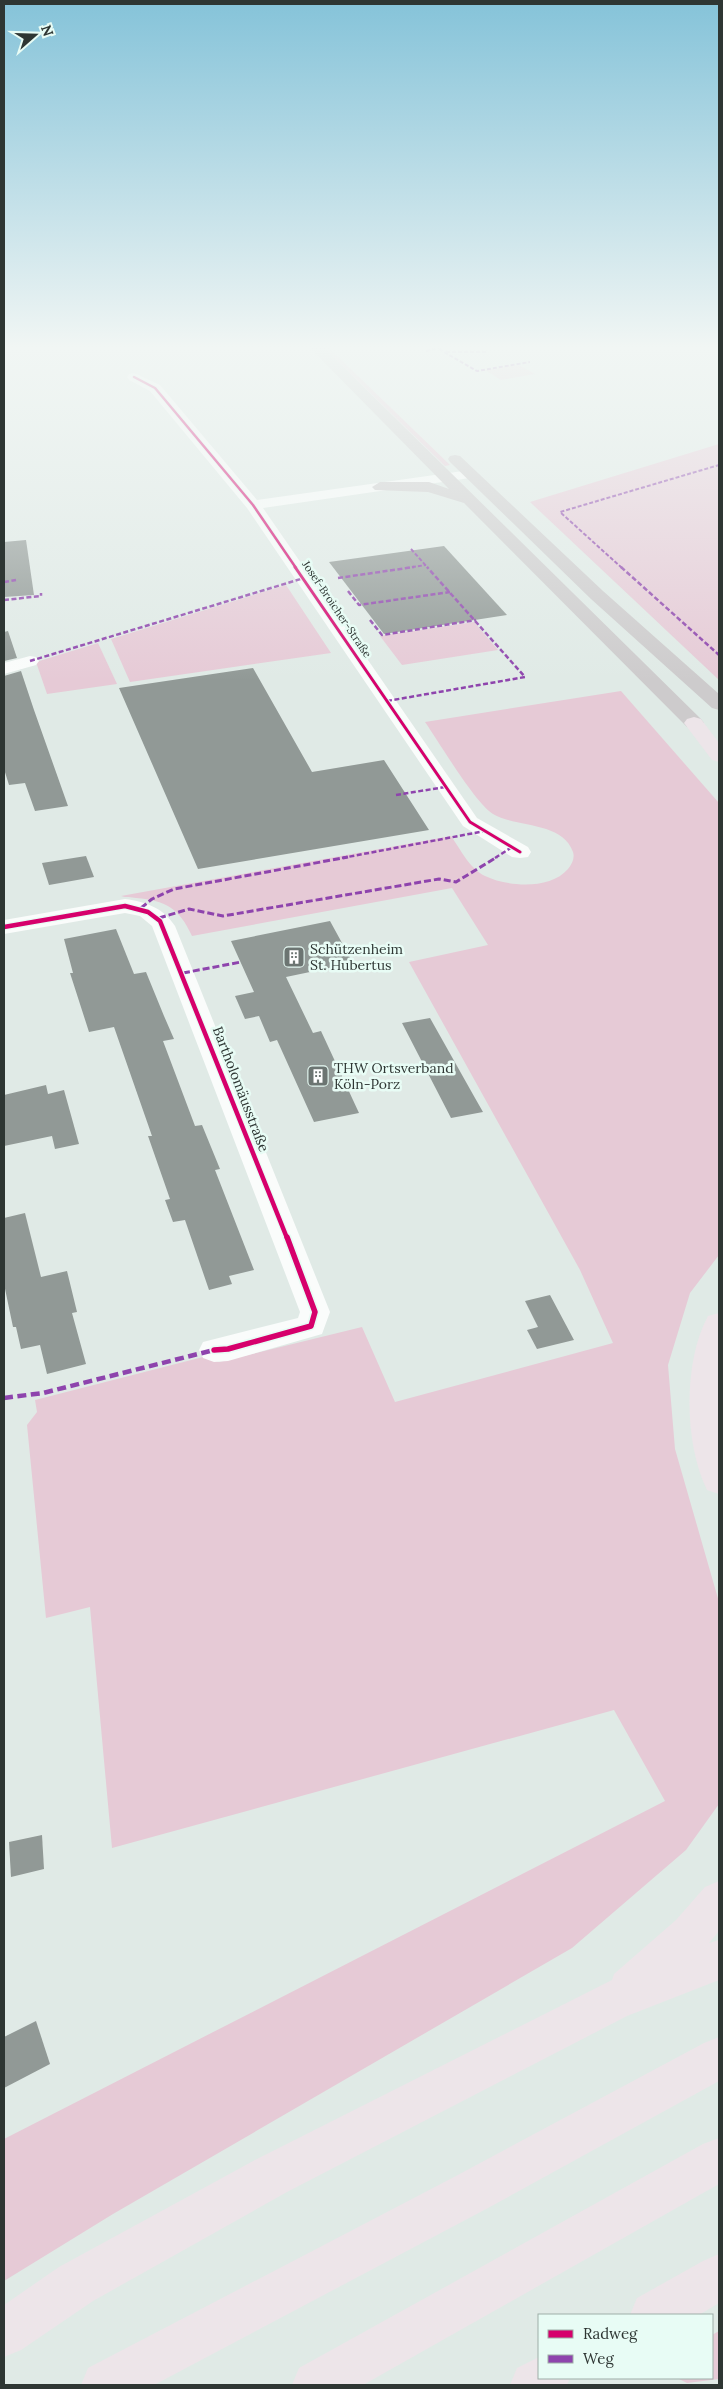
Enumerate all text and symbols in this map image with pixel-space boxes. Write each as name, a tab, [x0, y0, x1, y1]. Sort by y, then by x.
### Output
north arrow	[10, 10, 60, 60]
text: N	[37, 22, 58, 39]
street label: Josef-Broicher-Straße	[299, 557, 375, 660]
place label: Schützenheim St. Hubertus	[310, 940, 404, 974]
building icon: Schützenheim St. Hubertus	[282, 945, 306, 969]
street label: Bartholomäusstraße	[209, 1024, 273, 1155]
place label: THW Ortsverband Köln-Porz	[334, 1059, 454, 1093]
building icon: THW Ortsverband Köln-Porz	[306, 1064, 330, 1088]
legend	[538, 2314, 713, 2379]
text: Radweg	[583, 2324, 638, 2343]
text: Weg	[583, 2349, 614, 2368]

